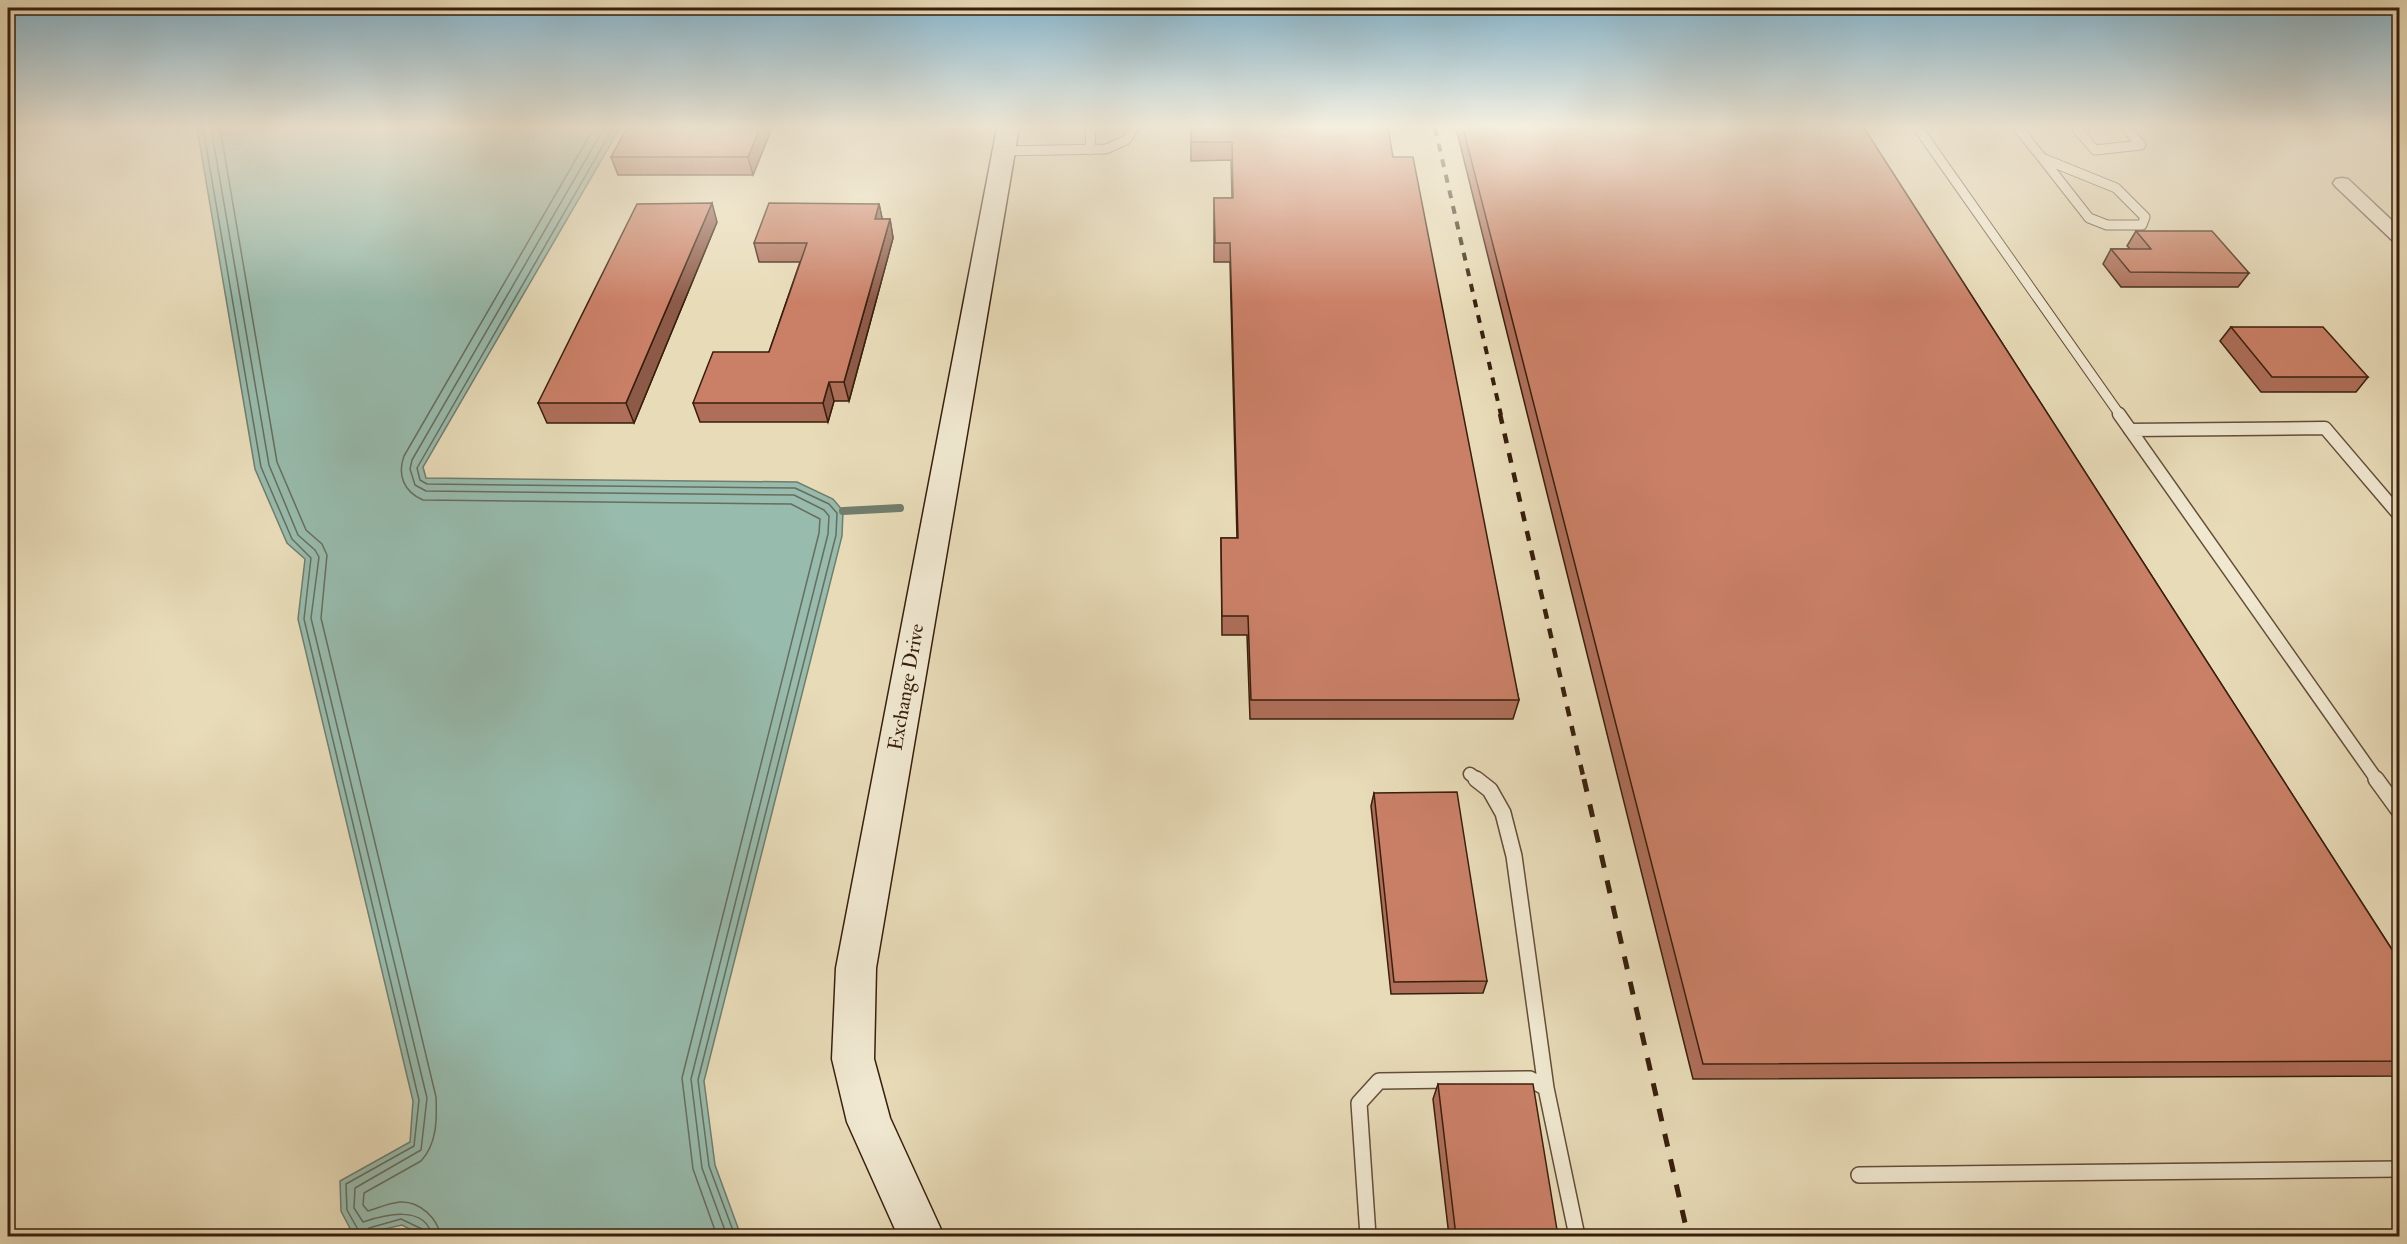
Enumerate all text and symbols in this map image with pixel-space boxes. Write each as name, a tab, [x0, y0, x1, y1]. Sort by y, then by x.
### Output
street label: Exchange Drive	[883, 622, 929, 752]

